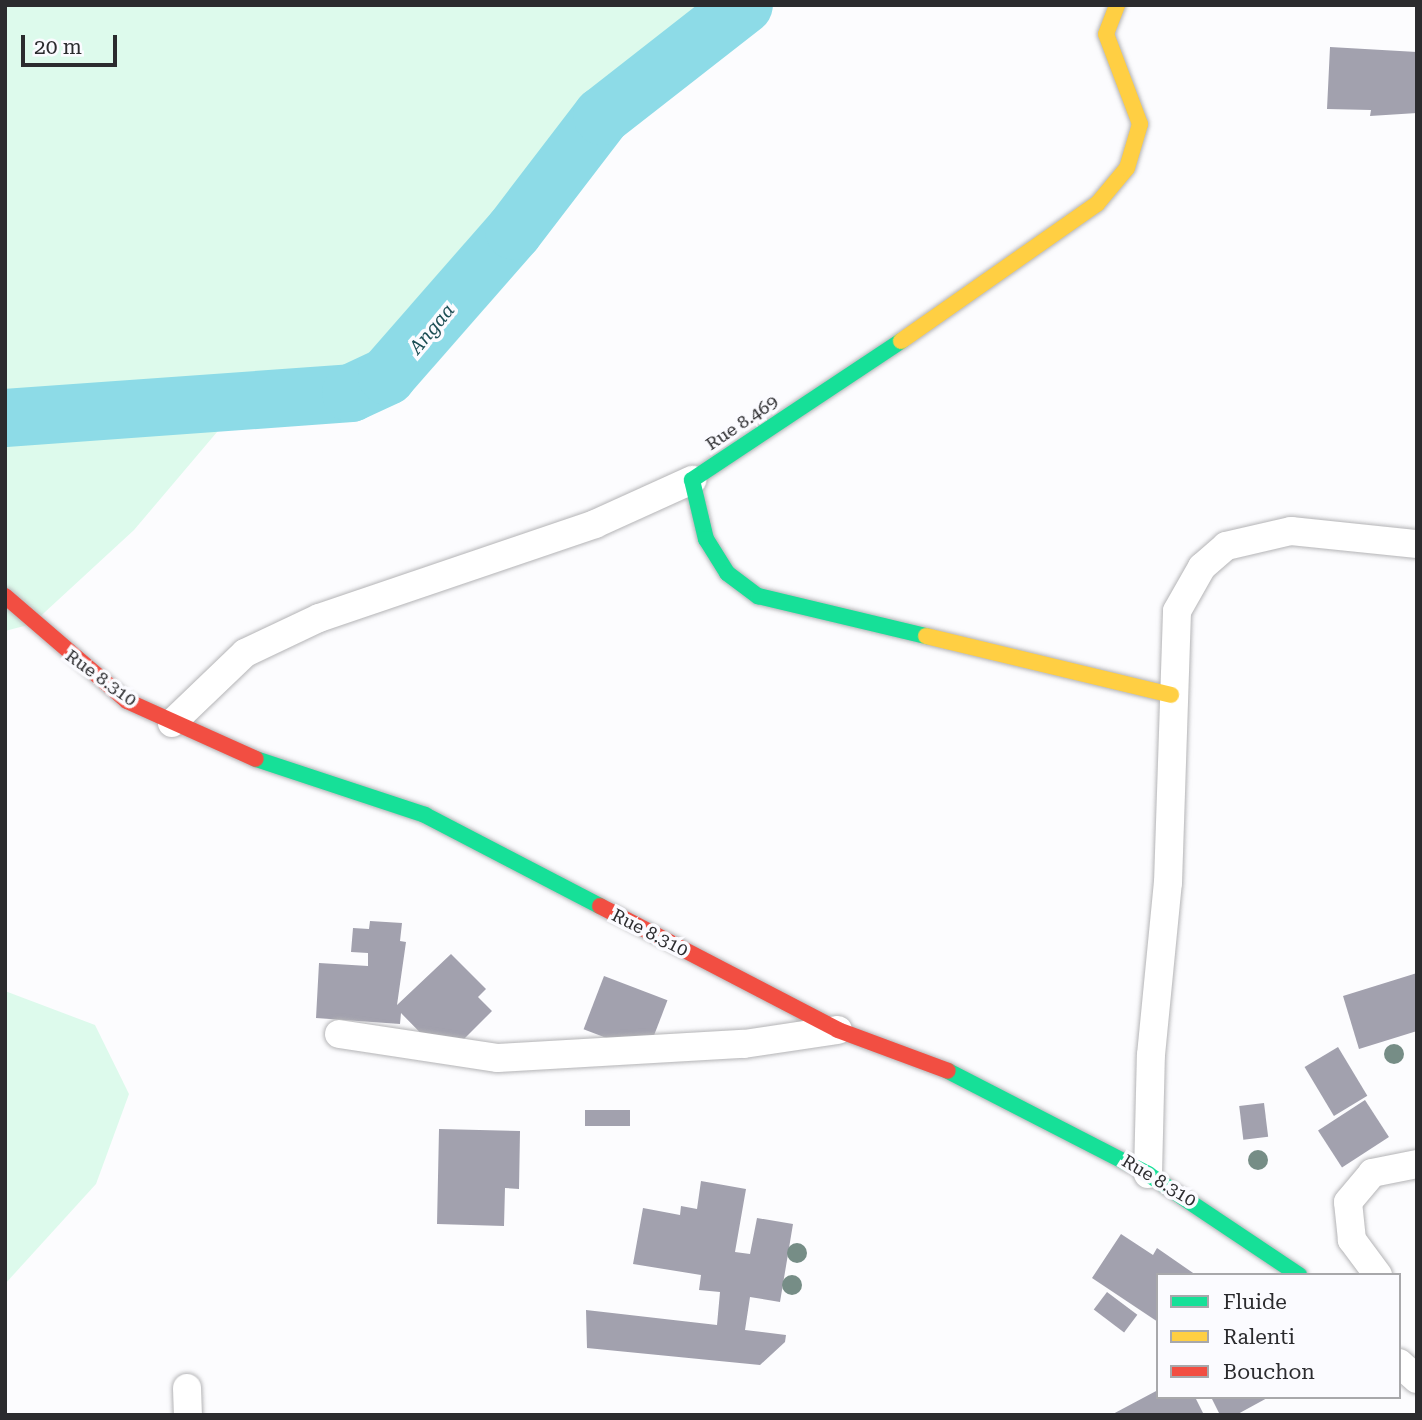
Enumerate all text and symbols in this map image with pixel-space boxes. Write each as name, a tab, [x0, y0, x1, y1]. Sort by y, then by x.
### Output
scale bar	[24, 21, 121, 65]
text: 20 m	[34, 35, 82, 59]
water label: Angaa	[405, 299, 459, 359]
street label: Rue 8.469	[702, 391, 782, 455]
street label: Rue 8.310	[61, 645, 141, 711]
street label: Rue 8.310	[608, 905, 692, 961]
street label: Rue 8.310	[1118, 1150, 1200, 1212]
legend	[1156, 1273, 1401, 1399]
text: Fluide	[1223, 1290, 1287, 1314]
text: Ralenti	[1223, 1325, 1295, 1349]
text: Bouchon	[1223, 1360, 1315, 1384]

